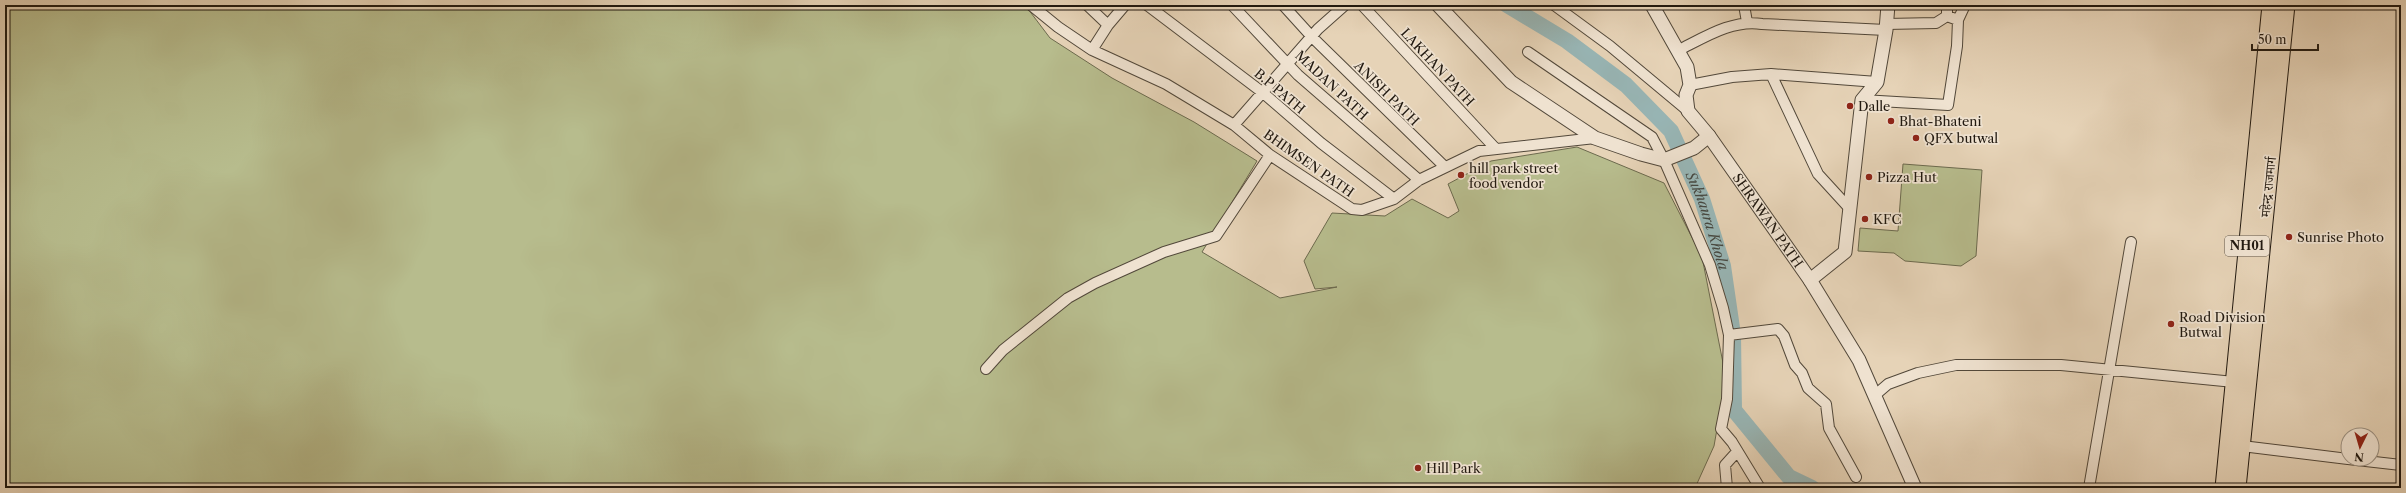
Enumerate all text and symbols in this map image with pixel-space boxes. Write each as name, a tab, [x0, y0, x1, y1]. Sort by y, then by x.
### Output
street label: LAKHAN PATH	[1398, 25, 1478, 109]
scale bar	[2252, 26, 2318, 52]
text: 50 m	[2258, 32, 2287, 47]
street label: MADAN PATH	[1292, 47, 1372, 123]
street label: ANISH PATH	[1351, 57, 1423, 129]
street label: B.P PATH	[1251, 65, 1309, 117]
place label: Dalle	[1858, 98, 1890, 114]
marker: Dalle	[1845, 101, 1855, 111]
place label: Bhat-Bhateni	[1899, 113, 1981, 129]
marker: Bhat-Bhateni	[1886, 116, 1896, 126]
street label: BHIMSEN PATH	[1261, 126, 1357, 200]
place label: QFX butwal	[1924, 130, 1998, 146]
marker: QFX butwal	[1911, 133, 1921, 143]
street label: महेन्द्र राजमार्ग	[2257, 155, 2279, 219]
place label: hill park street food vendor	[1469, 160, 1558, 191]
water label: Sukhaura Khola	[1681, 168, 1733, 273]
place label: Pizza Hut	[1877, 169, 1937, 185]
marker: hill park street food vendor	[1456, 170, 1466, 180]
street label: SHRAWAN PATH	[1730, 170, 1807, 271]
marker: Pizza Hut	[1864, 172, 1874, 182]
place label: KFC	[1873, 211, 1902, 227]
marker: KFC	[1860, 214, 1870, 224]
place label: Sunrise Photo	[2297, 229, 2384, 245]
marker: Sunrise Photo	[2284, 232, 2294, 242]
road number: NH01	[2225, 236, 2269, 256]
place label: Road Division Butwal	[2179, 309, 2266, 340]
marker: Road Division Butwal	[2166, 319, 2176, 329]
north arrow	[2340, 427, 2380, 467]
text: N	[2353, 450, 2365, 464]
place label: Hill Park	[1426, 460, 1481, 476]
marker: Hill Park	[1413, 463, 1423, 473]

